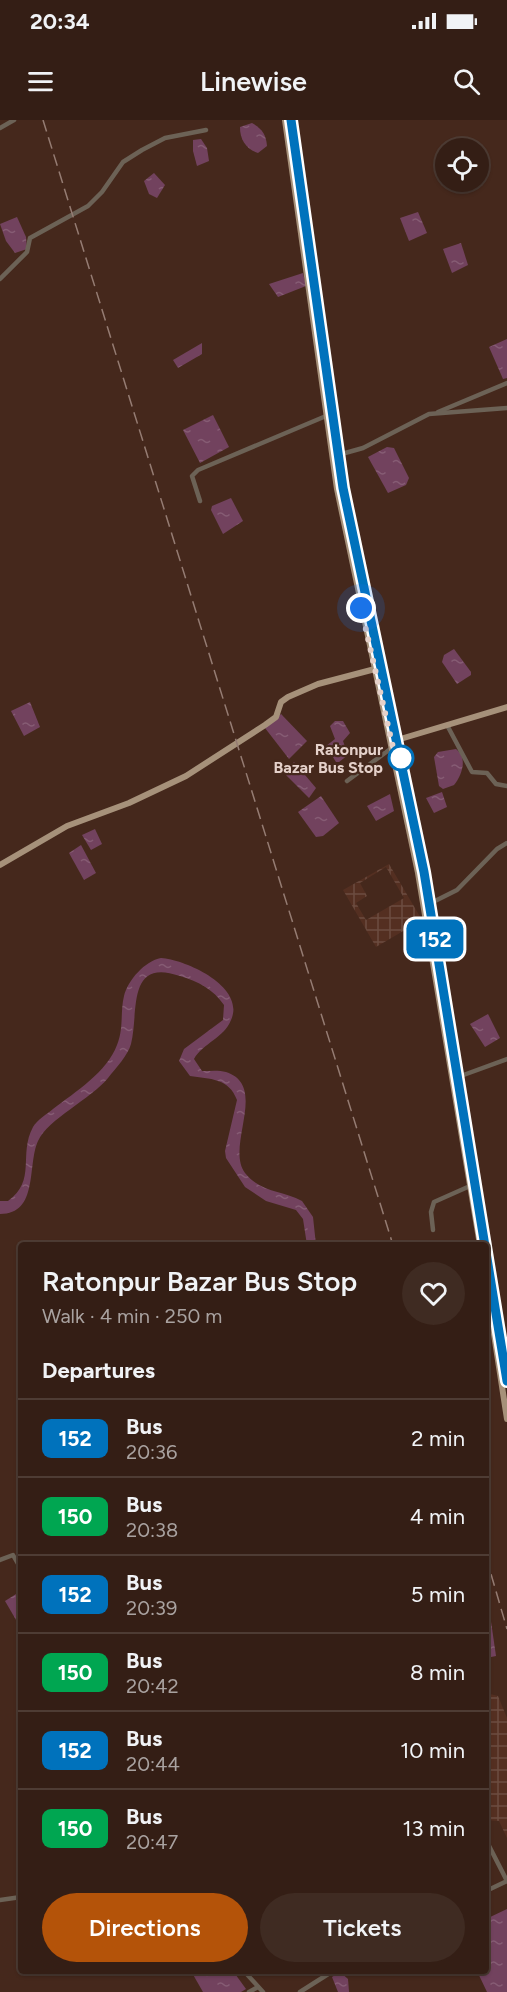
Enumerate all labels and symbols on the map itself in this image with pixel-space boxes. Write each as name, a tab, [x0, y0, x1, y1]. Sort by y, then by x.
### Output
your location	[346, 593, 376, 623]
place label: Ratonpur Bazar Bus Stop	[274, 740, 383, 777]
marker: Ratonpur Bazar Bus Stop	[388, 745, 414, 771]
line badge: 152	[400, 920, 470, 958]

